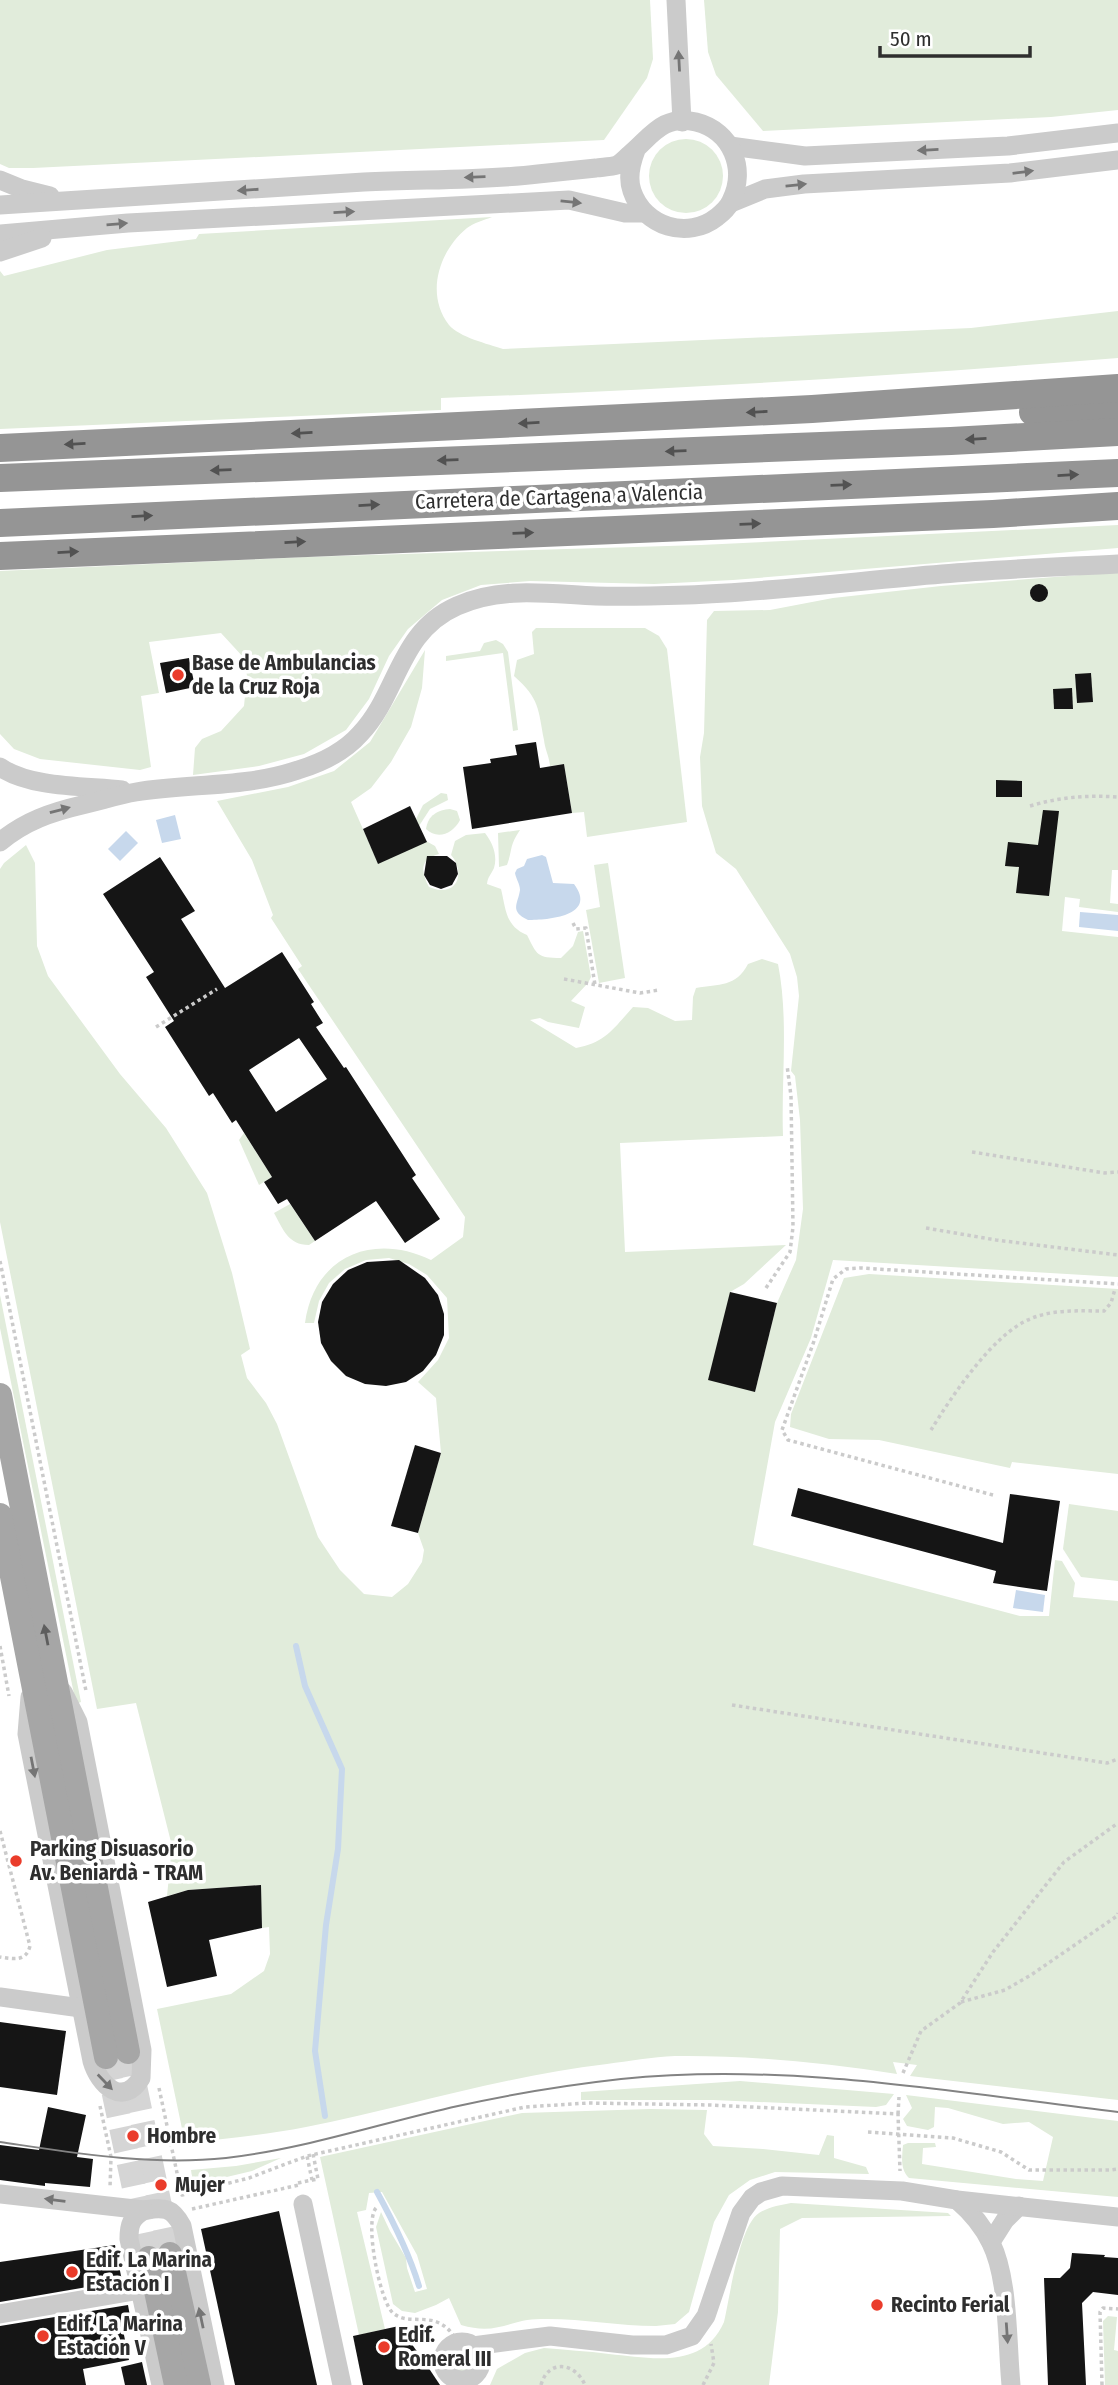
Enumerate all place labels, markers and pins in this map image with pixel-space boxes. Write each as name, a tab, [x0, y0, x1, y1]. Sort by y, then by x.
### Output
place label: Base de Ambulancias de la Cruz Roja	[192, 650, 376, 700]
marker: Base de Ambulancias de la Cruz Roja	[170, 667, 186, 683]
place label: Parking Disuasorio Av. Beniardà - TRAM	[29, 1836, 203, 1886]
marker: Parking Disuasorio Av. Beniardà - TRAM	[8, 1853, 24, 1869]
place label: Hombre	[147, 2123, 216, 2149]
marker: Hombre	[125, 2128, 141, 2144]
place label: Mujer	[175, 2172, 225, 2198]
marker: Mujer	[153, 2177, 169, 2193]
place label: Edif. La Marina Estación I	[86, 2247, 212, 2297]
marker: Edif. La Marina Estación I	[64, 2264, 80, 2280]
place label: Recinto Ferial	[891, 2292, 1010, 2318]
marker: Recinto Ferial	[869, 2297, 885, 2313]
place label: Edif. La Marina Estación V	[57, 2311, 183, 2361]
place label: Edif. Romeral III	[398, 2322, 492, 2372]
marker: Edif. La Marina Estación V	[35, 2328, 51, 2344]
marker: Edif. Romeral III	[376, 2339, 392, 2355]

